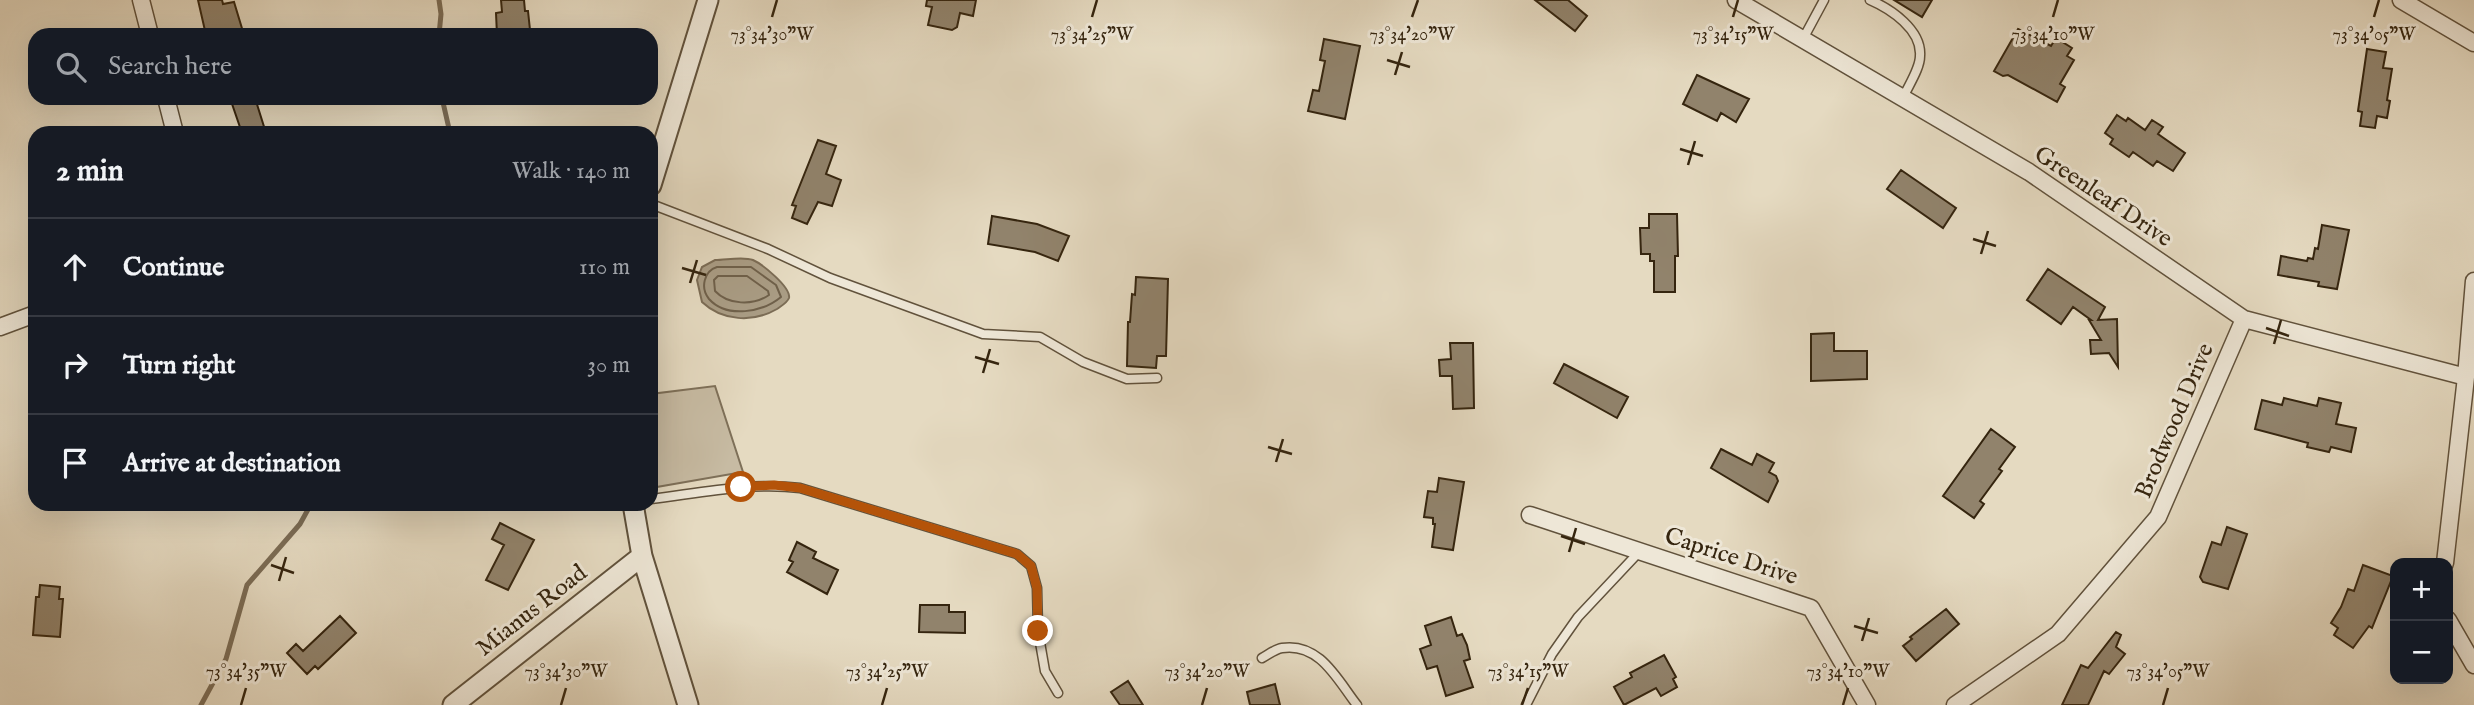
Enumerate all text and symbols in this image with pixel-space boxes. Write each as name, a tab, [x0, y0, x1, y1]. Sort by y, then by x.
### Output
text: 73°34'30"W	[730, 24, 814, 47]
text: 73°34'25"W	[1051, 24, 1134, 47]
text: 73°34'20"W	[1370, 24, 1455, 47]
text: 73°34'15"W	[1693, 24, 1774, 47]
text: 73°34'10"W	[2012, 24, 2095, 47]
text: 73°34'05"W	[2333, 24, 2416, 47]
search box	[28, 28, 658, 105]
icon: search	[52, 48, 90, 86]
text: Search here	[108, 50, 232, 83]
street label: Greenleaf Drive	[2028, 139, 2178, 255]
text: 2 min	[56, 153, 124, 191]
text: Walk · 140 m	[512, 157, 630, 186]
icon: ahead	[56, 248, 94, 286]
text: Continue	[123, 251, 224, 284]
text: 110 m	[579, 253, 630, 282]
street label: Brodwood Drive	[2128, 339, 2222, 503]
icon: right	[56, 346, 94, 384]
text: Turn right	[123, 349, 236, 382]
text: 30 m	[587, 351, 630, 380]
icon: arrive	[56, 444, 94, 482]
text: Arrive at destination	[123, 447, 341, 480]
route start	[725, 471, 756, 502]
street label: Caprice Drive	[1661, 521, 1801, 593]
street label: Mianus Road	[470, 558, 594, 664]
map controls	[2390, 558, 2453, 684]
button: +	[2390, 558, 2453, 621]
route end	[1022, 615, 1053, 646]
button: −	[2390, 621, 2453, 684]
text: 73°34'35"W	[206, 661, 287, 684]
text: 73°34'30"W	[524, 661, 608, 684]
text: 73°34'25"W	[846, 661, 929, 684]
text: 73°34'20"W	[1165, 661, 1250, 684]
text: 73°34'15"W	[1488, 661, 1569, 684]
text: 73°34'10"W	[1807, 661, 1890, 684]
text: 73°34'05"W	[2127, 661, 2210, 684]

